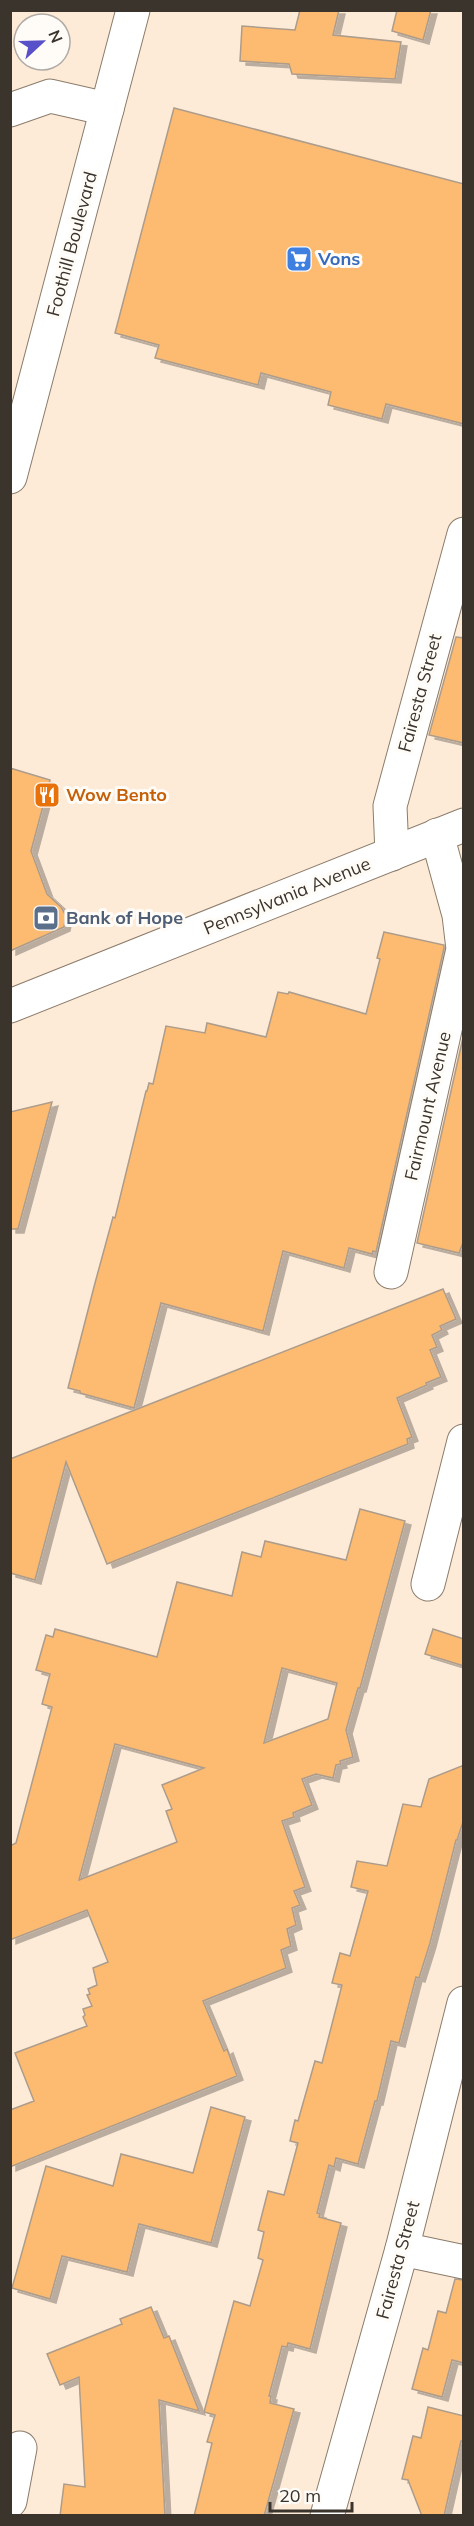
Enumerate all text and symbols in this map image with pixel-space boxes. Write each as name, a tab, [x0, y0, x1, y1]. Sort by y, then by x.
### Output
north arrow	[12, 12, 72, 72]
text: N	[44, 27, 67, 46]
street label: Foothill Boulevard	[41, 169, 102, 319]
supermarket icon: Vons	[284, 244, 314, 274]
place label: Vons	[317, 247, 360, 270]
street label: Fairesta Street	[393, 631, 446, 755]
restaurant icon: Wow Bento	[32, 780, 62, 810]
place label: Wow Bento	[66, 783, 167, 806]
street label: Pennsylvania Avenue	[200, 852, 374, 940]
bank icon: Bank of Hope	[31, 903, 61, 933]
place label: Bank of Hope	[66, 906, 183, 929]
street label: Fairmount Avenue	[399, 1029, 456, 1183]
street label: Fairesta Street	[371, 2198, 424, 2322]
scale bar	[270, 2475, 352, 2513]
text: 20 m	[279, 2484, 321, 2507]

